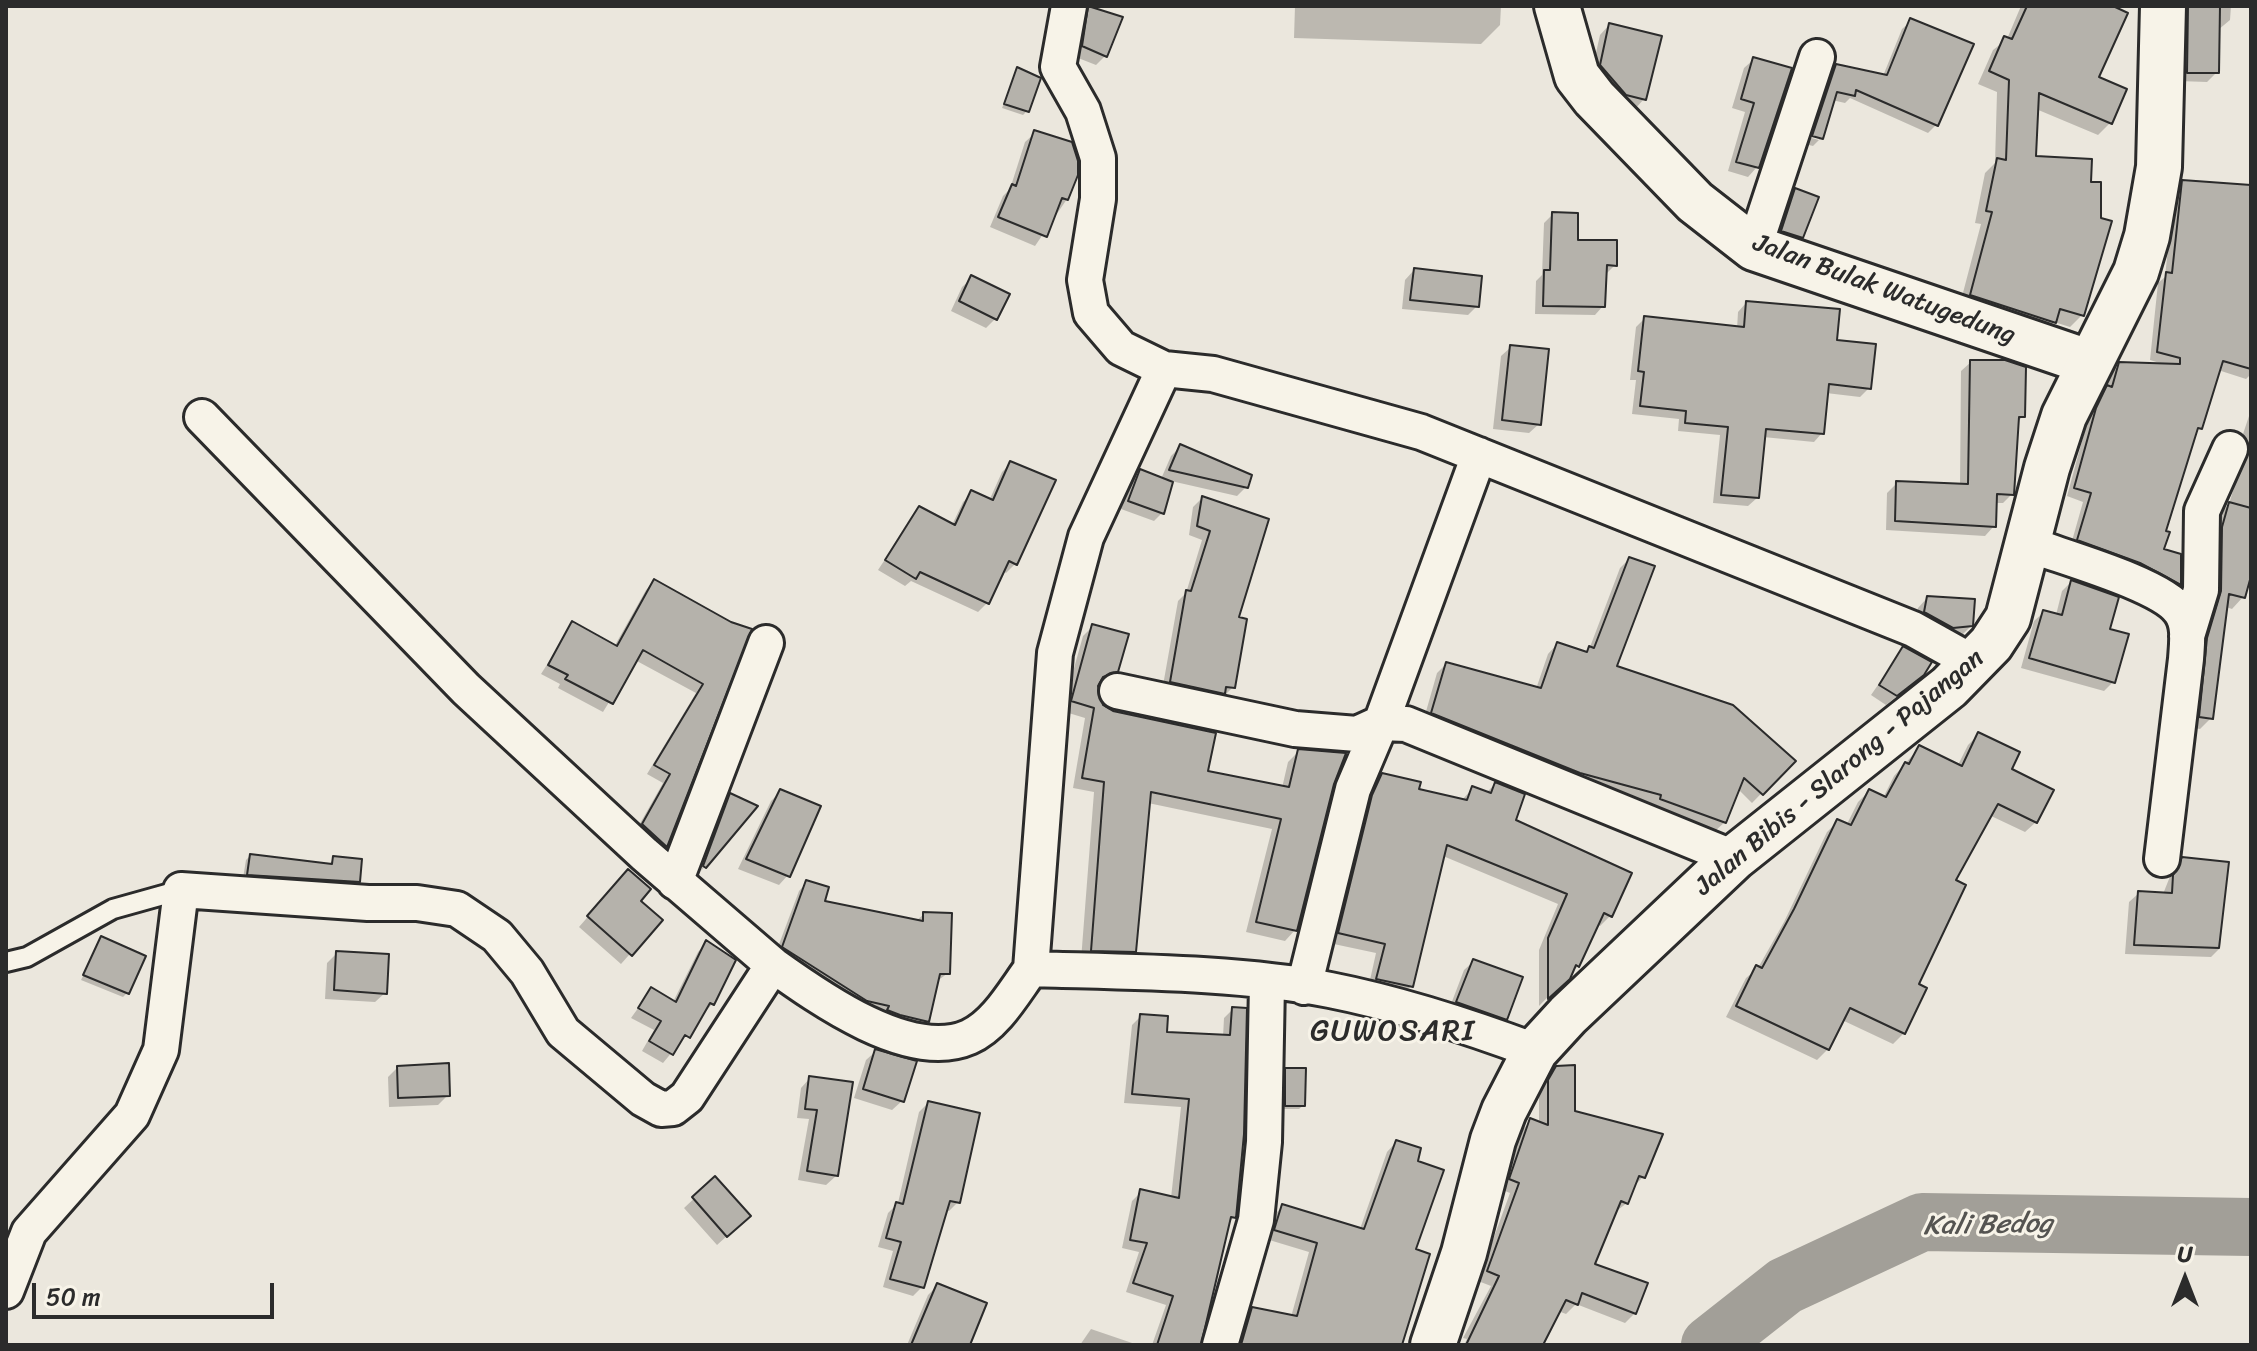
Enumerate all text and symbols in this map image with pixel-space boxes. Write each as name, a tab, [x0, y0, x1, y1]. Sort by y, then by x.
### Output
street label: Jalan Bulak Watugedung	[1749, 228, 2019, 352]
street label: Jalan Bibis - Slarong - Pajangan	[1689, 643, 1991, 903]
district label: GUWOSARI	[1311, 1014, 1475, 1050]
water label: Kali Bedog	[1923, 1208, 2053, 1244]
text: U	[2178, 1235, 2192, 1274]
north arrow	[2145, 1239, 2225, 1319]
scale bar	[36, 1267, 278, 1317]
text: 50 m	[46, 1276, 101, 1318]

